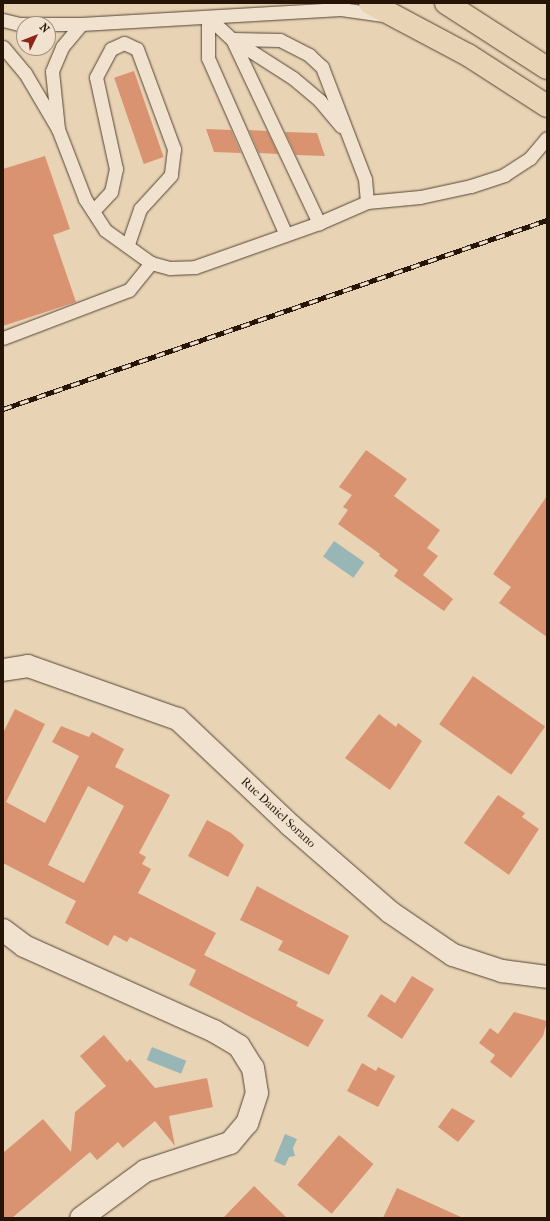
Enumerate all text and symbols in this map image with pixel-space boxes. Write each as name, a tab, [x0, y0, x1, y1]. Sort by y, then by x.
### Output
north arrow	[16, 16, 56, 56]
text: N	[37, 21, 52, 36]
street label: Rue Daniel Sorano	[238, 775, 318, 851]

